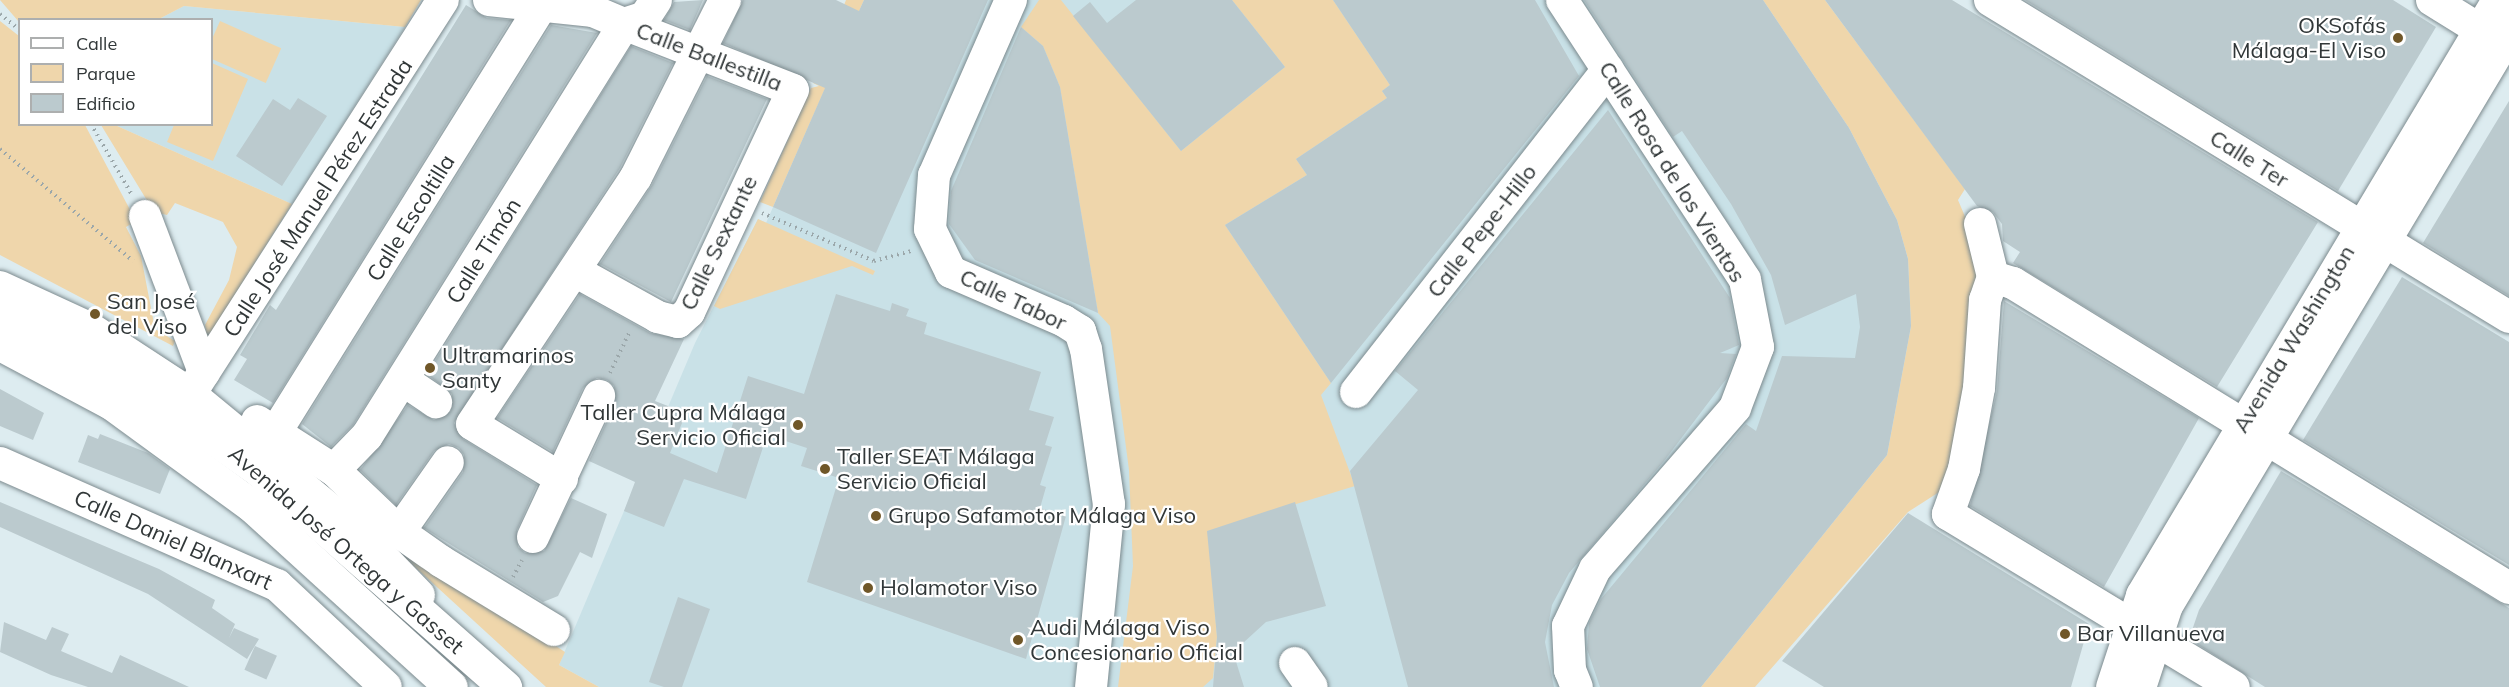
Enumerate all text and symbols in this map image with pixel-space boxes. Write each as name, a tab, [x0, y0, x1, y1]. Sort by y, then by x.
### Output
place label: OKSofás Málaga-El Viso	[2232, 12, 2386, 63]
street label: Calle Ballestilla	[632, 17, 786, 97]
legend	[18, 18, 213, 126]
marker: OKSofás Málaga-El Viso	[2391, 31, 2405, 45]
text: Calle	[76, 32, 117, 55]
street label: Calle José Manuel Pérez Estrada	[218, 54, 418, 342]
street label: Calle Rosa de los Vientos	[1593, 57, 1751, 287]
text: Parque	[76, 62, 135, 85]
text: Edificio	[76, 92, 135, 115]
street label: Calle Ter	[2205, 125, 2293, 193]
street label: Calle Escoltilla	[361, 150, 461, 286]
street label: Calle Pepe-Hillo	[1422, 159, 1542, 303]
street label: Calle Sextante	[675, 171, 763, 315]
street label: Calle Timón	[441, 193, 527, 309]
street label: Avenida Washington	[2228, 240, 2360, 438]
street label: Calle Tabor	[955, 264, 1071, 336]
place label: San José del Viso	[107, 288, 195, 340]
marker: San José del Viso	[88, 307, 102, 321]
place label: Ultramarinos Santy	[442, 342, 574, 394]
marker: Ultramarinos Santy	[423, 361, 437, 375]
place label: Taller Cupra Málaga Servicio Oficial	[581, 399, 786, 451]
marker: Taller Cupra Málaga Servicio Oficial	[791, 418, 805, 432]
street label: Avenida José Ortega y Gasset	[223, 441, 469, 659]
place label: Taller SEAT Málaga Servicio Oficial	[837, 443, 1035, 494]
marker: Taller SEAT Málaga Servicio Oficial	[818, 462, 832, 476]
street label: Calle Daniel Blanxart	[70, 484, 276, 596]
place label: Grupo Safamotor Málaga Viso	[888, 503, 1196, 529]
marker: Grupo Safamotor Málaga Viso	[869, 509, 883, 523]
place label: Holamotor Viso	[880, 575, 1038, 601]
marker: Holamotor Viso	[861, 581, 875, 595]
place label: Audi Málaga Viso Concesionario Oficial	[1030, 614, 1243, 666]
place label: Bar Villanueva	[2077, 621, 2225, 647]
marker: Bar Villanueva	[2058, 627, 2072, 641]
marker: Audi Málaga Viso Concesionario Oficial	[1011, 633, 1025, 647]

